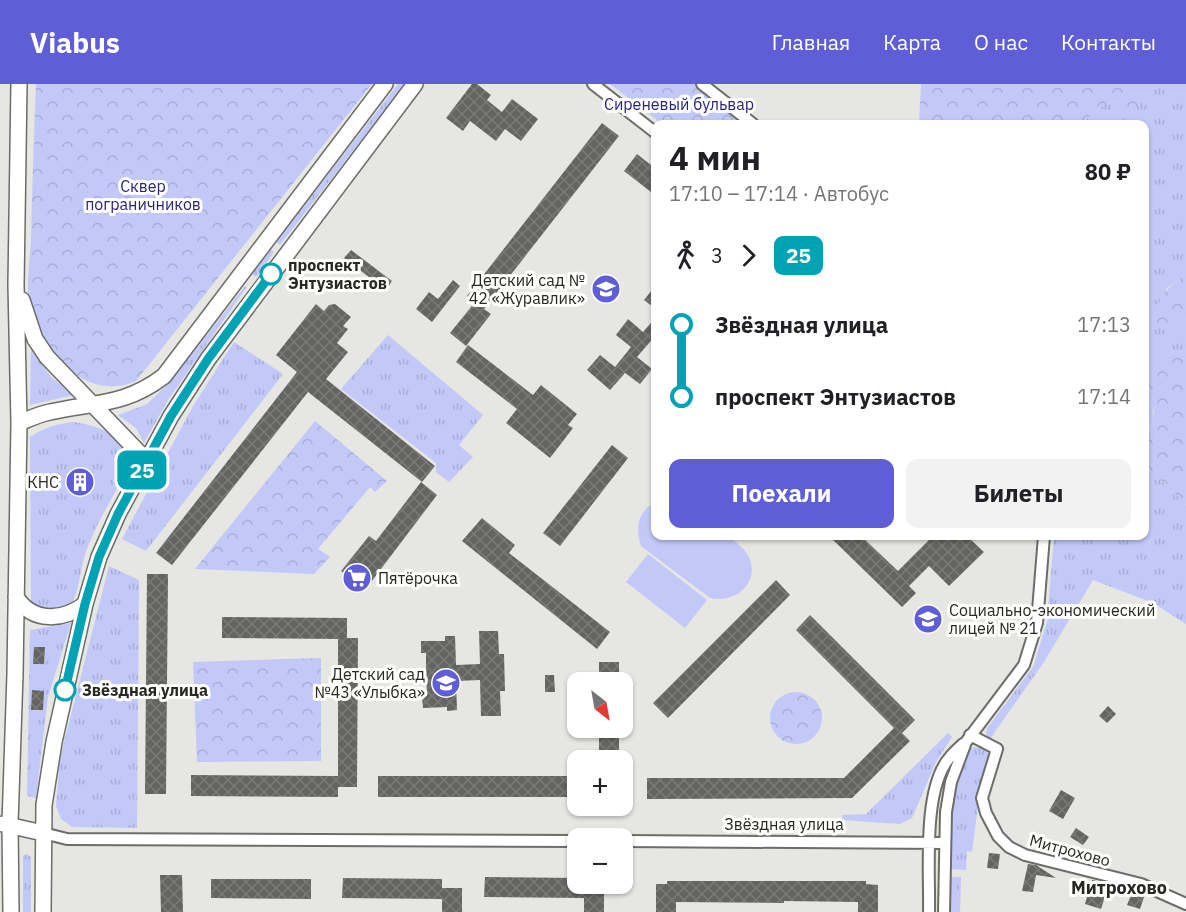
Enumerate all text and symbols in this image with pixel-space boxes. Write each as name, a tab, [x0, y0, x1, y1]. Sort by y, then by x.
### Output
text: Viabus	[30, 24, 120, 61]
text: Главная	[772, 28, 850, 56]
text: Карта	[883, 28, 941, 56]
text: О нас	[974, 28, 1028, 56]
text: Контакты	[1061, 28, 1156, 56]
park label: Сиреневый бульвар	[604, 94, 754, 114]
text: 4 мин	[669, 136, 761, 179]
text: 80 ₽	[1085, 157, 1131, 186]
park label: Сквер пограничников	[85, 176, 201, 214]
text: 17:10 – 17:14 · Автобус	[669, 180, 889, 207]
icon: walk	[669, 239, 702, 272]
icon: forward	[732, 239, 765, 272]
text: 25	[786, 241, 811, 269]
text: 3	[711, 242, 723, 269]
place label: проспект Энтузиастов	[288, 255, 387, 293]
marker: проспект Энтузиастов	[260, 263, 282, 285]
place label: Детский сад № 42 «Журавлик»	[469, 270, 585, 308]
school or university icon: Детский сад № 42 «Журавлик»	[590, 273, 622, 305]
text: Звёздная улица	[715, 310, 888, 339]
text: 17:13	[1077, 311, 1131, 338]
text: проспект Энтузиастов	[715, 382, 956, 411]
text: 17:14	[1077, 383, 1131, 410]
line badge: 25	[115, 450, 169, 490]
text: 25	[129, 456, 155, 484]
button: Поехали	[669, 459, 894, 528]
button: Билеты	[906, 459, 1131, 528]
building icon: КНС	[64, 466, 96, 498]
place label: КНС	[27, 472, 59, 492]
supermarket icon: Пятёрочка	[341, 562, 373, 594]
place label: Пятёрочка	[378, 568, 458, 588]
place label: Социально-экономический лицей № 21	[949, 600, 1155, 638]
school or university icon: Социально-экономический лицей № 21	[912, 603, 944, 635]
place label: Детский сад №43 «Улыбка»	[314, 664, 425, 702]
school or university icon: Детский сад №43 «Улыбка»	[430, 667, 462, 699]
north arrow	[567, 672, 633, 738]
map controls	[567, 672, 633, 894]
marker: Звёздная улица	[54, 679, 76, 701]
place label: Звёздная улица	[82, 680, 208, 700]
button: +	[567, 750, 633, 816]
street label: Звёздная улица	[724, 814, 844, 834]
button: −	[567, 828, 633, 894]
street label: Митрохово	[1027, 830, 1113, 870]
district label: Митрохово	[1071, 876, 1167, 899]

